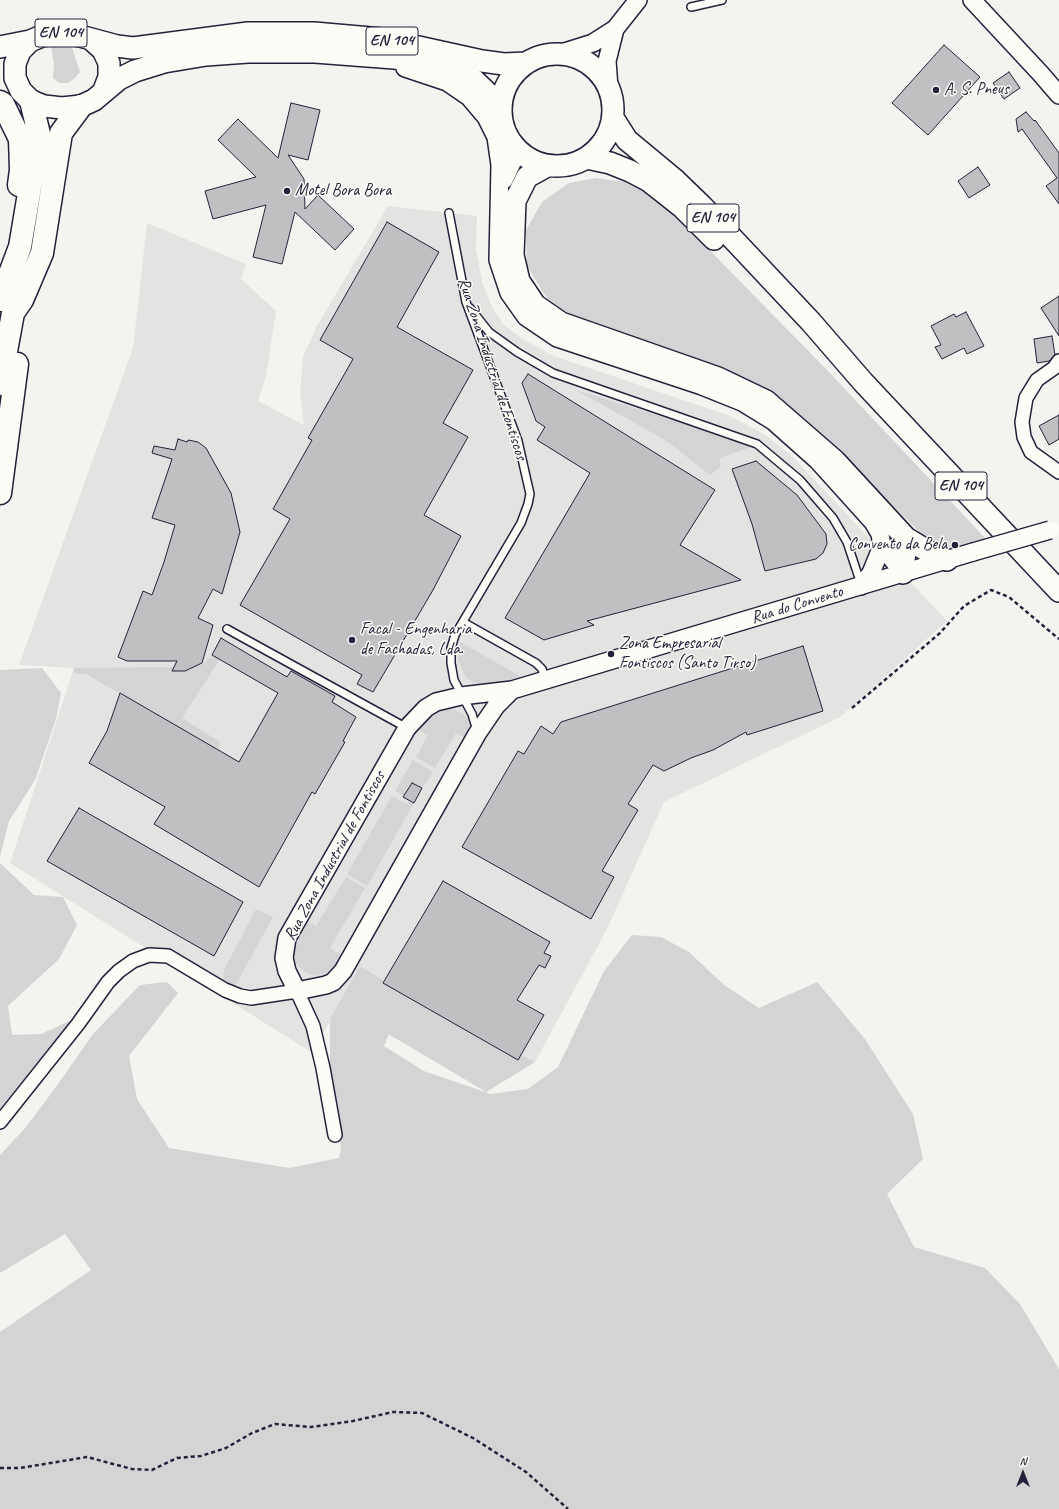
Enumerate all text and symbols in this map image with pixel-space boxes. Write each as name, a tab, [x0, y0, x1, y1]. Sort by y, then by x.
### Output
road number: EN 104	[35, 19, 87, 47]
road number: EN 104	[366, 27, 418, 55]
place label: A. S. Pneus	[944, 80, 1009, 100]
marker: A. S. Pneus	[931, 85, 941, 95]
place label: Motel Bora Bora	[295, 181, 391, 201]
marker: Motel Bora Bora	[282, 186, 292, 196]
road number: EN 104	[687, 204, 739, 232]
street label: Rua Zona Industrial de Fontiscos	[453, 275, 531, 463]
road number: EN 104	[935, 472, 987, 500]
place label: Convento da Bela	[848, 535, 947, 555]
marker: Convento da Bela	[950, 540, 960, 550]
street label: Rua do Convento	[749, 581, 845, 629]
place label: Facal - Engenharia de Fachadas, Lda.	[360, 620, 471, 660]
place label: Zona Empresarial Fontiscos (Santo Tirso)	[619, 634, 756, 674]
marker: Facal - Engenharia de Fachadas, Lda.	[347, 635, 357, 645]
marker: Zona Empresarial Fontiscos (Santo Tirso)	[606, 649, 616, 659]
street label: Rua Zona Industrial de Fontiscos	[280, 768, 390, 944]
north arrow	[1003, 1453, 1043, 1493]
text: N	[1020, 1454, 1026, 1468]

